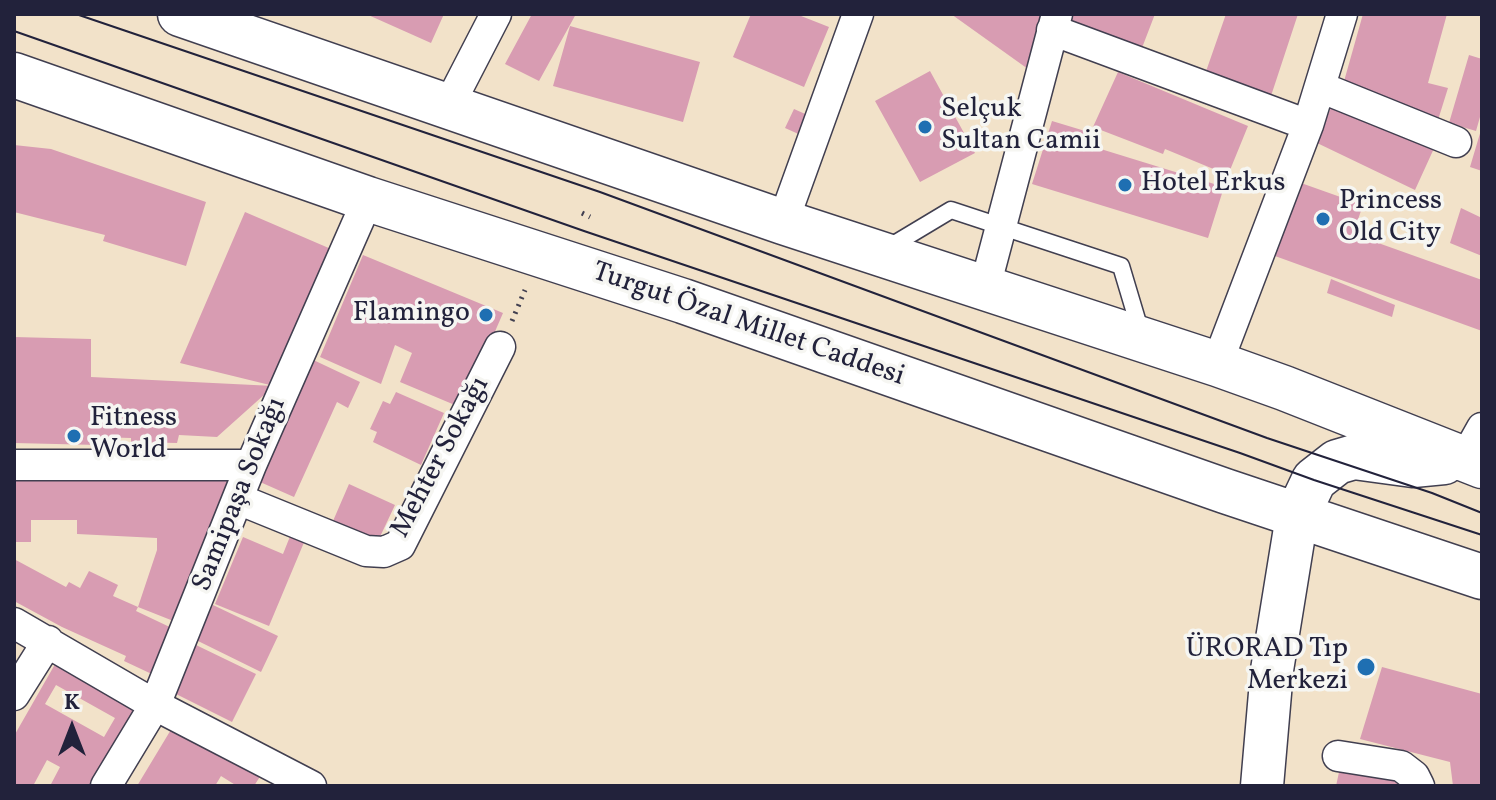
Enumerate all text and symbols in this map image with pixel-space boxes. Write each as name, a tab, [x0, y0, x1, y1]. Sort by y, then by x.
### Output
place label: Selçuk Sultan Camii	[941, 94, 1101, 160]
marker: Selçuk Sultan Camii	[916, 118, 934, 136]
place label: Hotel Erkus	[1141, 168, 1285, 202]
marker: Hotel Erkus	[1116, 176, 1134, 194]
place label: Princess Old City	[1339, 186, 1442, 252]
marker: Princess Old City	[1314, 210, 1332, 228]
street label: Turgut Özal Millet Caddesi	[588, 257, 908, 395]
place label: Flamingo	[353, 298, 470, 332]
marker: Flamingo	[477, 306, 495, 324]
street label: Mehter Sokağı	[385, 372, 499, 544]
street label: Samipaşa Sokağı	[187, 393, 295, 597]
place label: Fitness World	[90, 403, 177, 469]
marker: Fitness World	[65, 427, 83, 445]
place label: ÜRORAD Tıp Merkezi	[1186, 634, 1348, 700]
marker: ÜRORAD Tıp Merkezi	[1355, 656, 1377, 678]
north arrow	[32, 688, 112, 768]
text: K	[64, 688, 80, 719]

